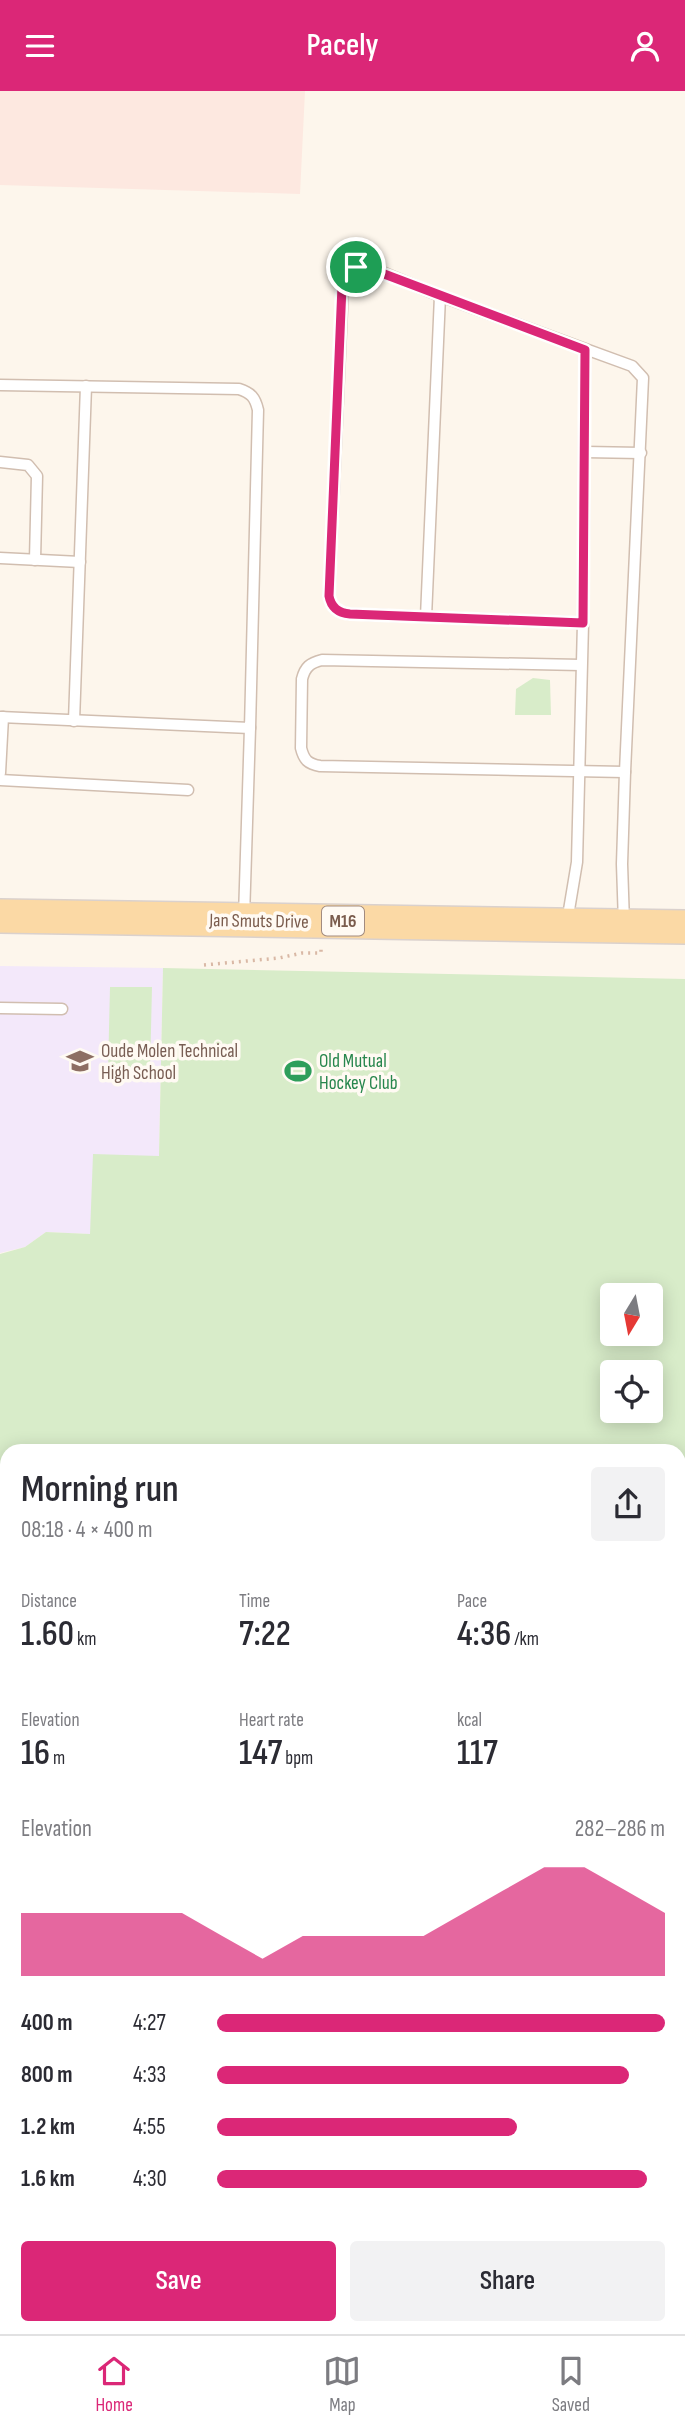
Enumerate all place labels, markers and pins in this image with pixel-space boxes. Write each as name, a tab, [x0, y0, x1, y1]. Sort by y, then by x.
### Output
pin	[326, 237, 386, 297]
place label: Oude Molen Technical High School	[101, 1040, 238, 1085]
school or university icon: Oude Molen Technical High School	[65, 1046, 95, 1076]
place label: Old Mutual Hockey Club	[319, 1050, 398, 1095]
sports icon: Old Mutual Hockey Club	[283, 1056, 313, 1086]

